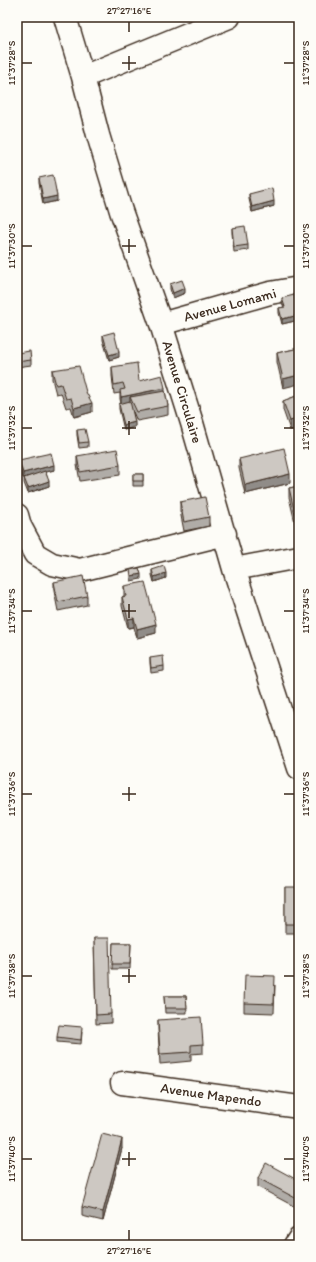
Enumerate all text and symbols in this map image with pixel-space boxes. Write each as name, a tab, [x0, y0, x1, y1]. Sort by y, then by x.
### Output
text: 27°27'16"E	[107, 4, 152, 17]
text: 11°37'28"S	[5, 40, 18, 85]
text: 11°37'28"S	[299, 40, 312, 85]
text: 11°37'30"S	[5, 223, 18, 269]
text: 11°37'30"S	[299, 223, 312, 269]
street label: Avenue Lomami	[182, 284, 278, 326]
street label: Avenue Circulaire	[158, 339, 206, 446]
text: 11°37'32"S	[5, 405, 18, 450]
text: 11°37'32"S	[299, 405, 312, 450]
text: 11°37'34"S	[5, 588, 18, 634]
text: 11°37'34"S	[299, 588, 312, 634]
text: 11°37'36"S	[5, 771, 18, 816]
text: 11°37'36"S	[299, 771, 312, 816]
text: 11°37'38"S	[5, 953, 18, 998]
text: 11°37'38"S	[299, 953, 312, 998]
street label: Avenue Mapendo	[159, 1079, 263, 1111]
text: 11°37'40"S	[5, 1136, 18, 1182]
text: 11°37'40"S	[299, 1136, 312, 1182]
text: 27°27'16"E	[107, 1244, 152, 1257]

